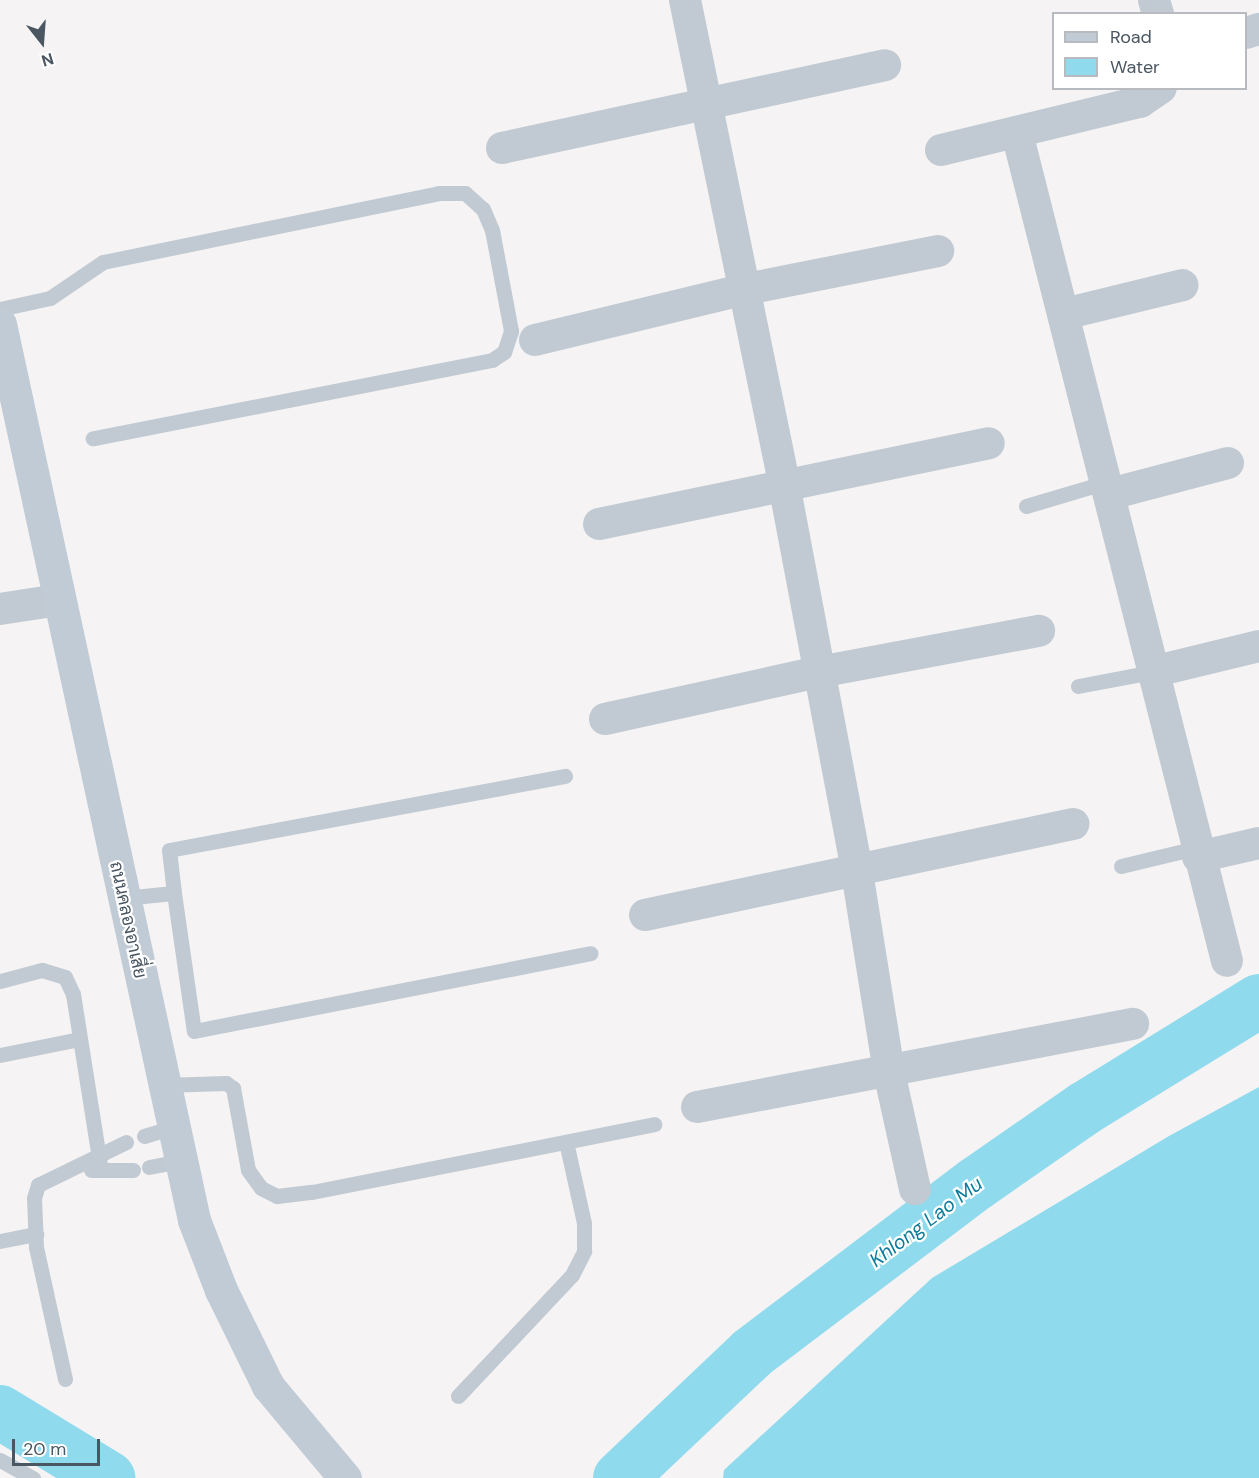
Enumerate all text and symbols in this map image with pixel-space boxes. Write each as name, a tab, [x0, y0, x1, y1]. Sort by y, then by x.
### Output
north arrow	[12, 12, 72, 72]
legend	[1052, 12, 1247, 90]
text: Road	[1110, 25, 1152, 49]
text: N	[39, 48, 56, 71]
text: Water	[1110, 55, 1160, 79]
street label: ถนนคลองอาเสี่ย	[105, 860, 151, 980]
water label: Khlong Lao Mu	[865, 1172, 987, 1272]
scale bar	[15, 1427, 104, 1465]
text: 20 m	[23, 1437, 66, 1461]

